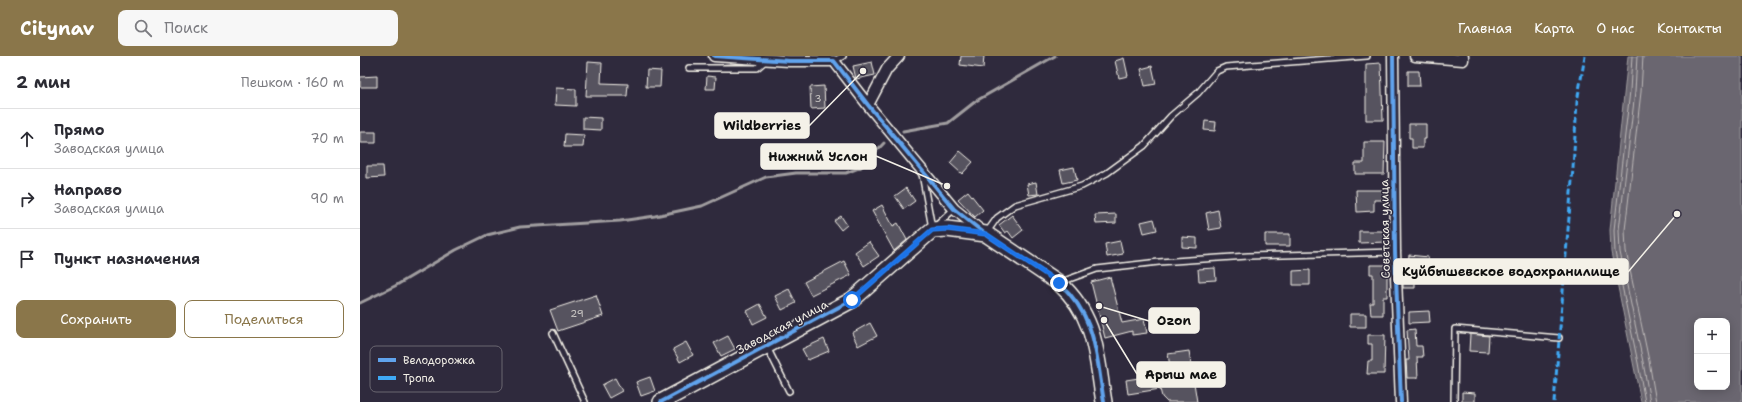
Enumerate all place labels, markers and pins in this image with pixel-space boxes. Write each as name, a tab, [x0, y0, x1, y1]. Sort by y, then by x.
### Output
callout: Wildberries	[715, 113, 809, 138]
callout: Нижний Услон	[761, 144, 876, 169]
callout: Куйбышевское водохранилище	[1394, 259, 1628, 284]
callout: Ozon	[1149, 308, 1199, 333]
callout: Арыш мае	[1137, 362, 1225, 387]

